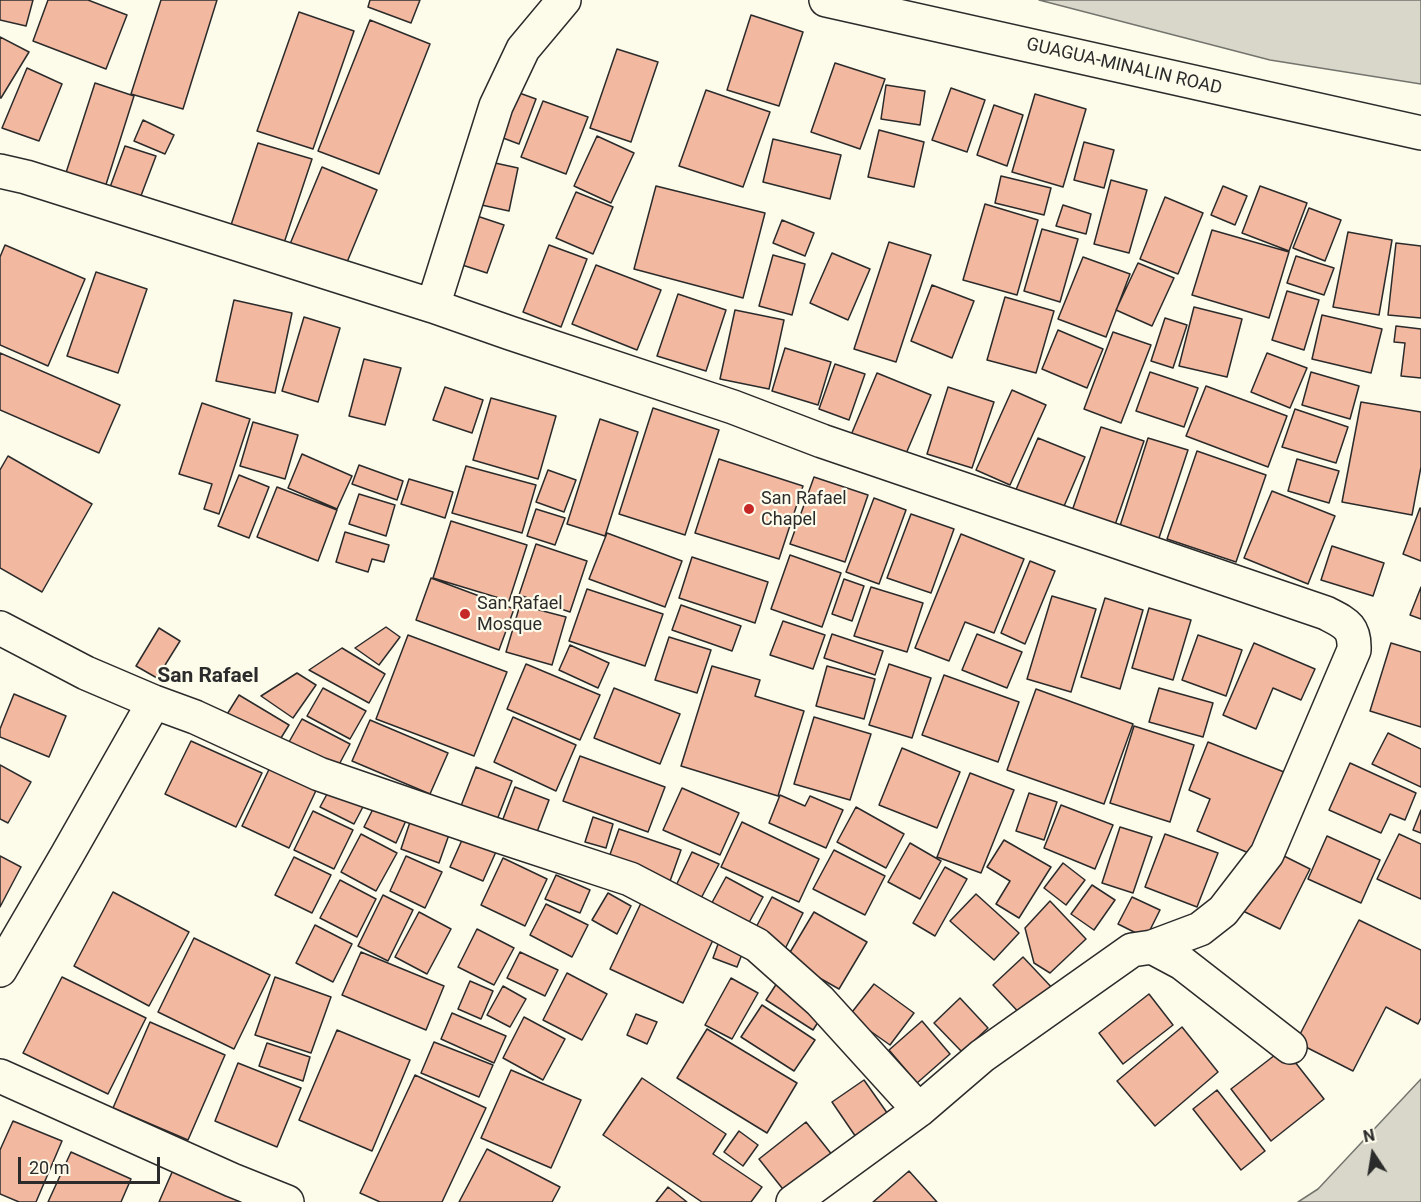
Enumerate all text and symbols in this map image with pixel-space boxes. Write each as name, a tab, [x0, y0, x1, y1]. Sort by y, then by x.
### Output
street label: GUAGUA-MINALIN ROAD	[1024, 34, 1224, 100]
place label: San Rafael Chapel	[761, 488, 847, 530]
marker: San Rafael Chapel	[742, 502, 756, 516]
place label: San Rafael Mosque	[477, 593, 563, 636]
marker: San Rafael Mosque	[458, 607, 472, 621]
district label: San Rafael	[157, 664, 259, 690]
north arrow	[1343, 1124, 1403, 1184]
text: N	[1362, 1125, 1377, 1146]
scale bar	[21, 1145, 164, 1183]
text: 20 m	[29, 1157, 69, 1178]

